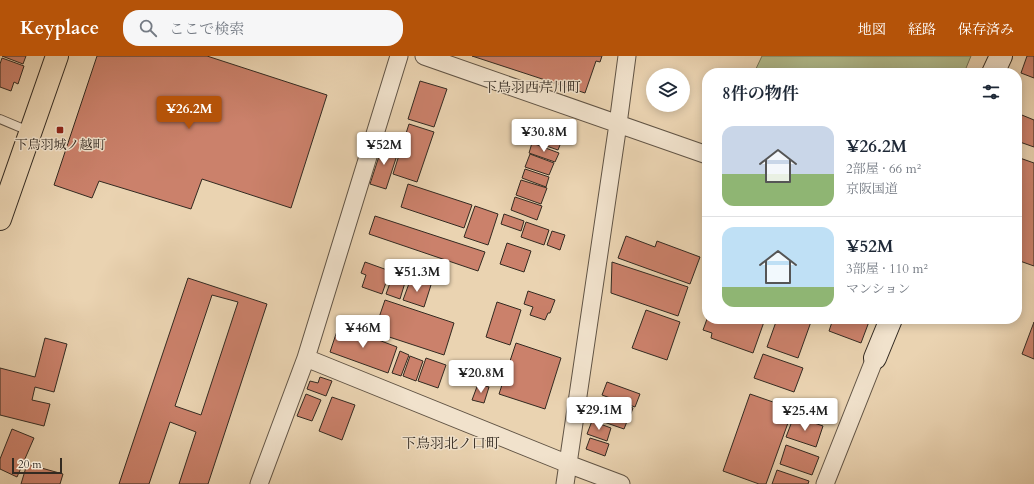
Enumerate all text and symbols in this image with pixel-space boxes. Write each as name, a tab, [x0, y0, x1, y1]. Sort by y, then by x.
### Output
search box	[123, 10, 403, 46]
text: Keyplace	[20, 15, 99, 41]
icon: search	[137, 17, 159, 39]
text: ここで検索	[169, 19, 244, 39]
text: 地図	[858, 20, 886, 39]
text: 経路	[908, 20, 936, 39]
text: 保存済み	[958, 20, 1014, 39]
map controls	[646, 68, 690, 112]
button: layers	[646, 68, 690, 112]
district label: 下鳥羽西芹川町	[483, 78, 581, 97]
icon: filters	[980, 81, 1002, 103]
text: 8件の物件	[722, 82, 799, 105]
pin: ¥26.2M	[156, 96, 222, 130]
text: ¥26.2M	[166, 100, 212, 118]
pin: ¥30.8M	[511, 119, 577, 153]
text: ¥30.8M	[521, 123, 567, 141]
marker: 下鳥羽城ノ越町	[55, 125, 65, 135]
pin: ¥52M	[360, 132, 408, 166]
text: ¥26.2M	[846, 135, 907, 158]
place label: 下鳥羽城ノ越町	[14, 136, 106, 154]
text: ¥52M	[366, 136, 402, 154]
icon: home	[754, 142, 802, 190]
text: 2部屋 · 66 m²	[846, 160, 921, 178]
text: 京阪国道	[846, 180, 898, 198]
text: ¥52M	[846, 235, 893, 258]
icon: home	[754, 243, 802, 291]
pin: ¥51.3M	[384, 259, 450, 293]
text: 3部屋 · 110 m²	[846, 260, 928, 278]
text: ¥51.3M	[394, 263, 440, 281]
text: マンション	[846, 280, 910, 298]
pin: ¥46M	[339, 315, 387, 349]
text: ¥46M	[345, 319, 381, 337]
pin: ¥20.8M	[448, 360, 514, 394]
text: ¥20.8M	[458, 364, 504, 382]
pin: ¥29.1M	[566, 397, 632, 431]
pin: ¥25.4M	[772, 398, 838, 432]
text: ¥29.1M	[576, 401, 622, 419]
text: ¥25.4M	[782, 402, 828, 420]
district label: 下鳥羽北ノ口町	[402, 434, 500, 453]
scale bar	[12, 456, 62, 475]
text: 20 m	[18, 457, 42, 472]

